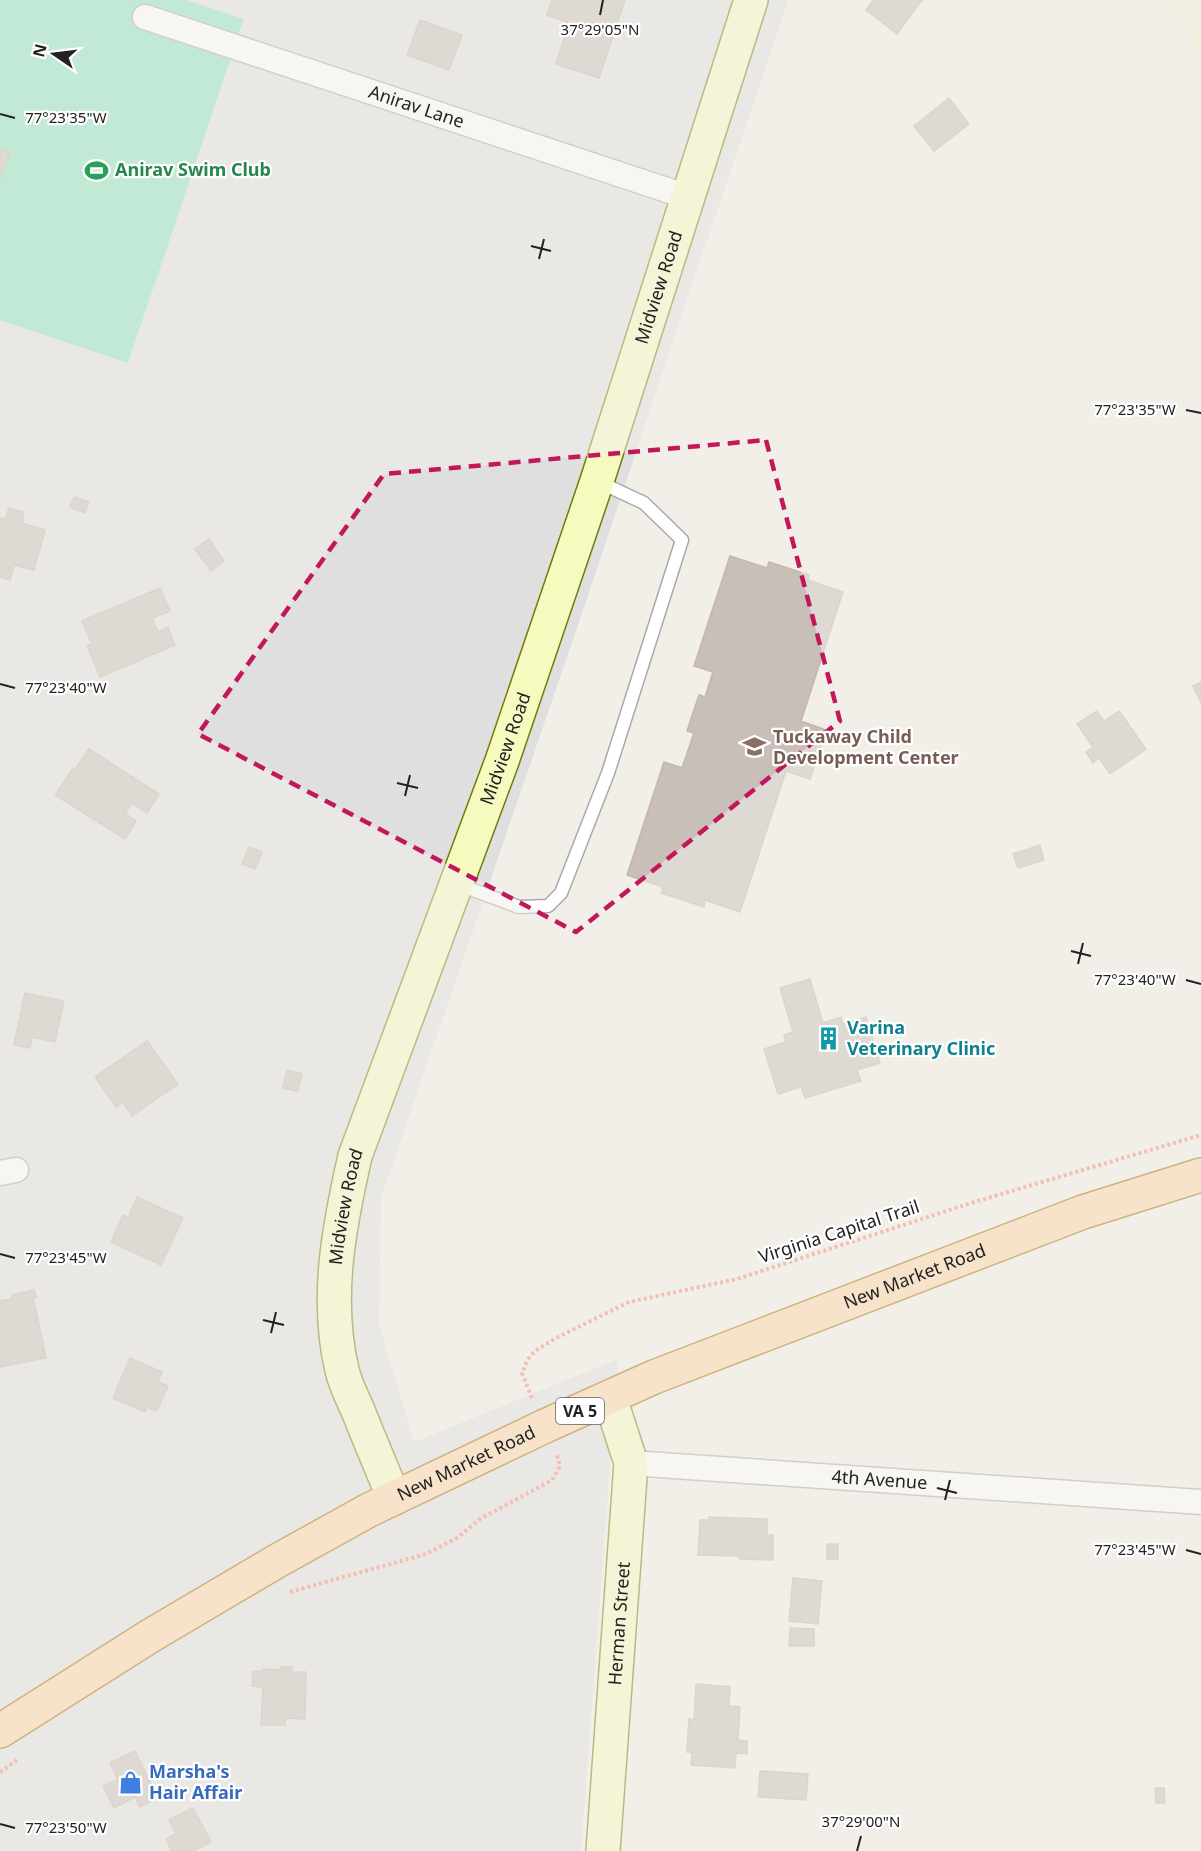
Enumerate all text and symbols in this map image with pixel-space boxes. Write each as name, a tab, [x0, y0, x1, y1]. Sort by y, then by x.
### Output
text: 37°29'05"N	[561, 19, 639, 39]
north arrow	[24, 24, 84, 84]
text: N	[27, 41, 52, 59]
street label: Anirav Lane	[366, 79, 468, 133]
text: 77°23'35"W	[25, 107, 107, 127]
sports icon: Anirav Swim Club	[84, 157, 110, 183]
place label: Anirav Swim Club	[115, 157, 271, 181]
street label: Midview Road	[629, 227, 687, 347]
text: 77°23'35"W	[1094, 399, 1176, 419]
text: 77°23'40"W	[25, 677, 107, 697]
street label: Midview Road	[474, 689, 536, 808]
place label: Tuckaway Child Development Center	[773, 724, 959, 769]
school or university icon: Tuckaway Child Development Center	[742, 734, 768, 760]
text: 77°23'40"W	[1094, 969, 1176, 989]
place label: Varina Veterinary Clinic	[847, 1015, 995, 1060]
building icon: Varina Veterinary Clinic	[816, 1025, 842, 1051]
street label: Midview Road	[323, 1145, 368, 1266]
street label: Virginia Capital Trail	[755, 1194, 922, 1268]
street label: New Market Road	[840, 1238, 989, 1314]
text: 77°23'45"W	[25, 1247, 107, 1267]
road number: VA 5	[556, 1398, 604, 1424]
street label: New Market Road	[393, 1419, 539, 1506]
street label: 4th Avenue	[831, 1464, 928, 1494]
text: 77°23'45"W	[1094, 1539, 1176, 1559]
street label: Herman Street	[602, 1560, 635, 1686]
place label: Marsha's Hair Affair	[149, 1759, 242, 1804]
shop icon: Marsha's Hair Affair	[118, 1769, 144, 1795]
text: 37°29'00"N	[822, 1811, 900, 1831]
text: 77°23'50"W	[25, 1817, 107, 1837]

